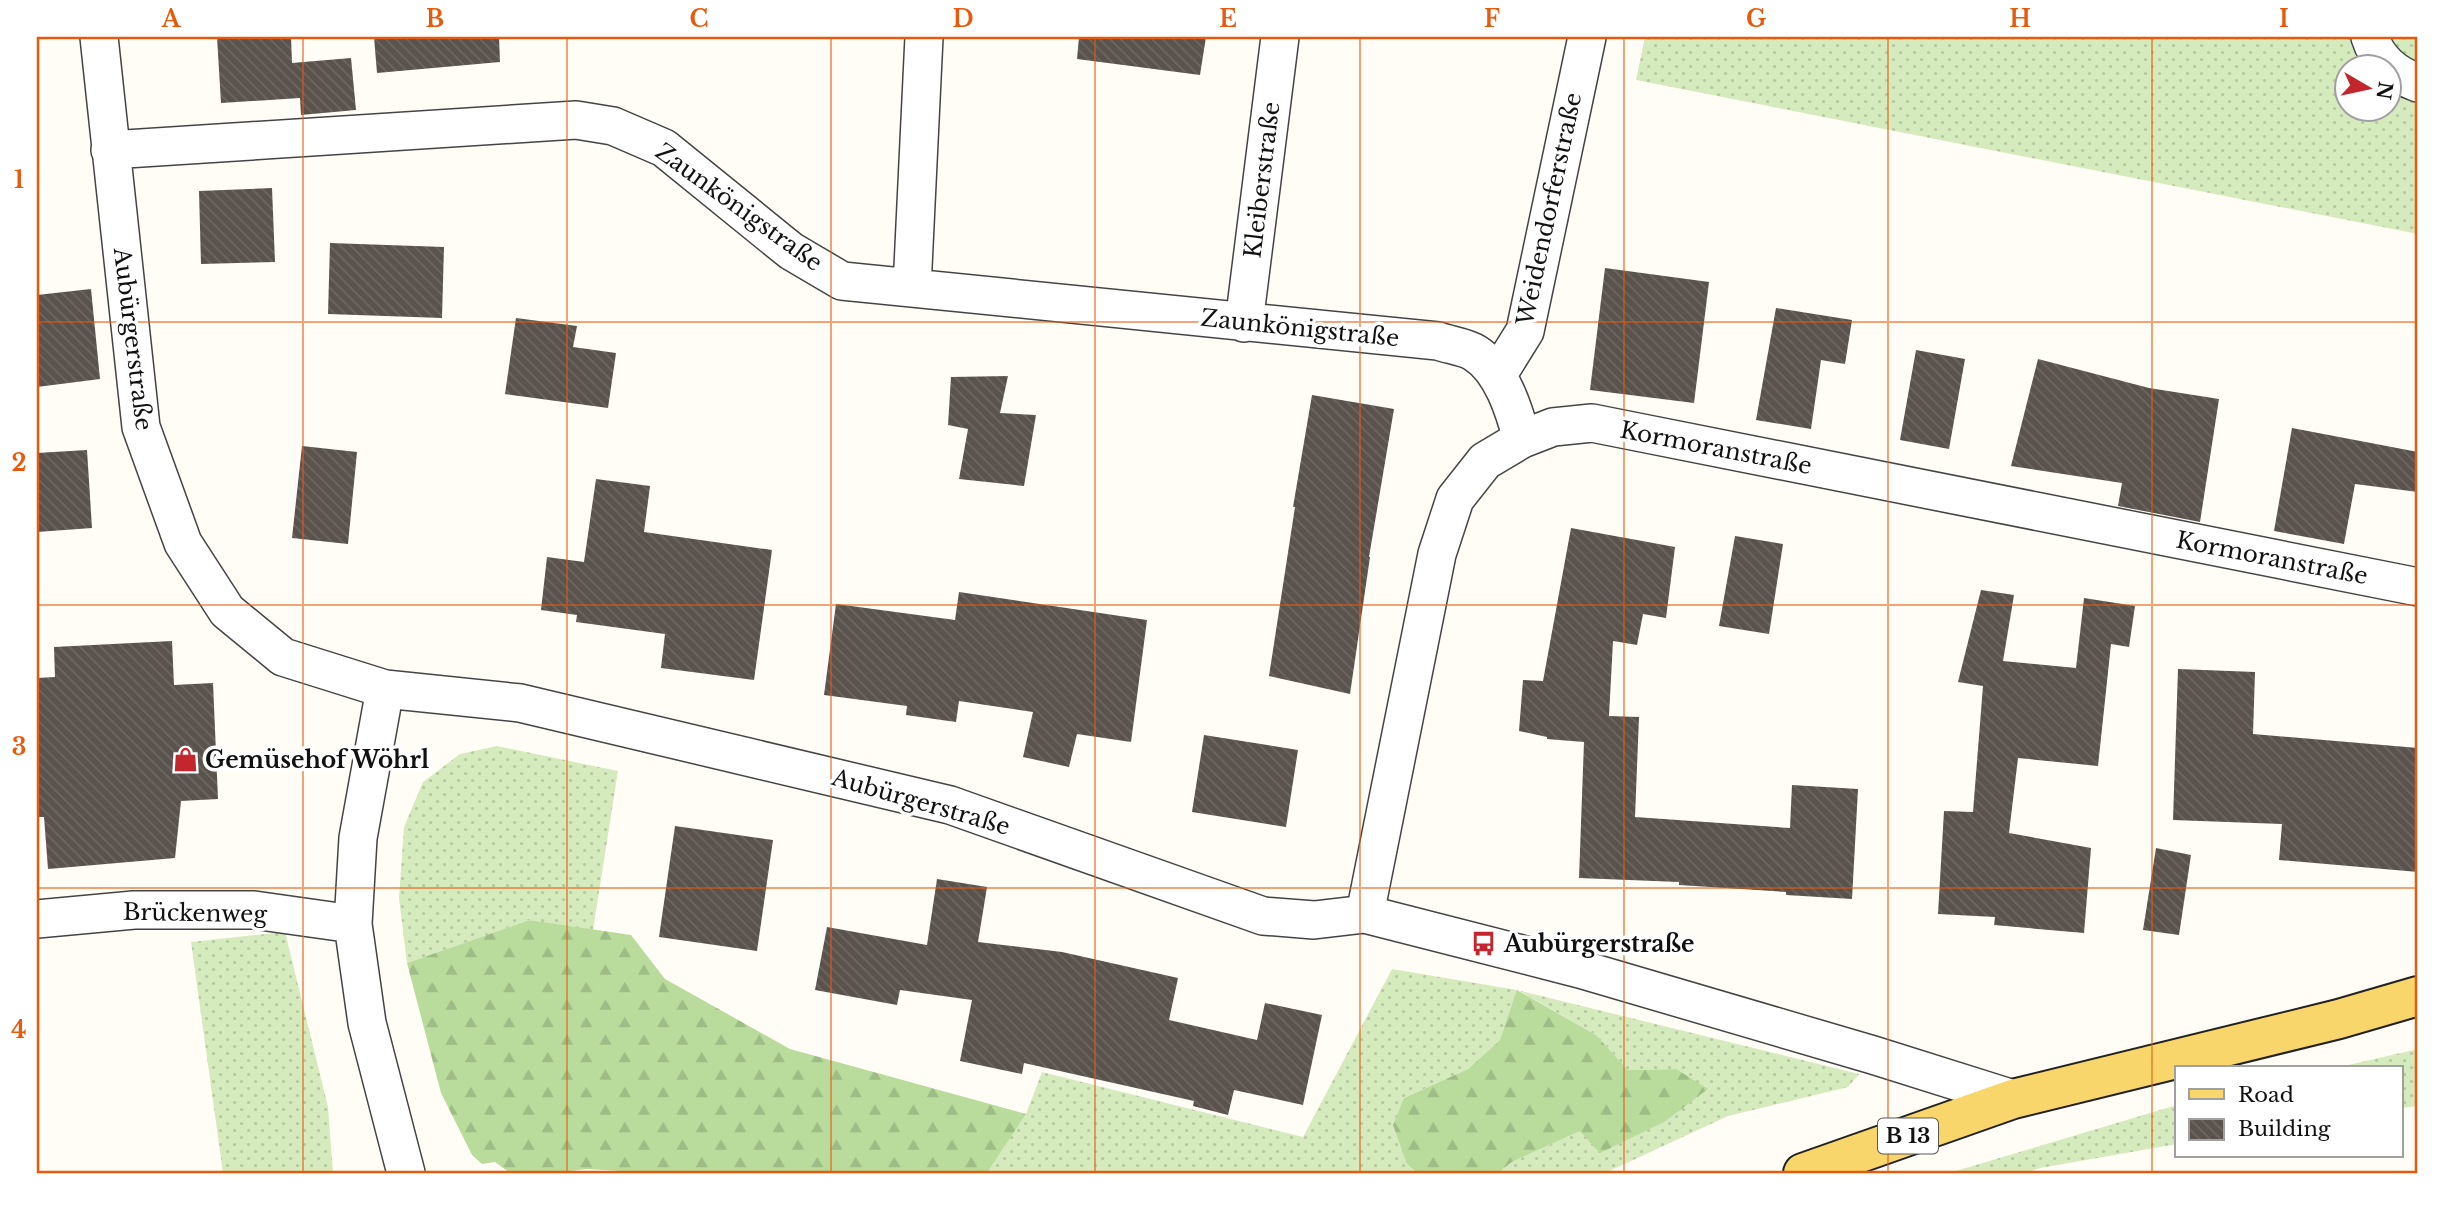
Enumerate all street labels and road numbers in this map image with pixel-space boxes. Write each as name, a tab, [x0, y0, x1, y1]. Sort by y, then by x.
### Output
street label: Weidendorferstraße	[1510, 90, 1587, 329]
street label: Kleiberstraße	[1239, 100, 1285, 260]
street label: Zaunkönigstraße	[650, 137, 828, 277]
street label: Aubürgerstraße	[108, 245, 158, 432]
street label: Zaunkönigstraße	[1199, 304, 1401, 352]
street label: Kormoranstraße	[1618, 416, 1814, 480]
street label: Kormoranstraße	[2174, 526, 2370, 590]
street label: Aubürgerstraße	[828, 763, 1013, 841]
street label: Brückenweg	[123, 898, 268, 928]
road number: B 13	[1878, 1118, 1938, 1154]

